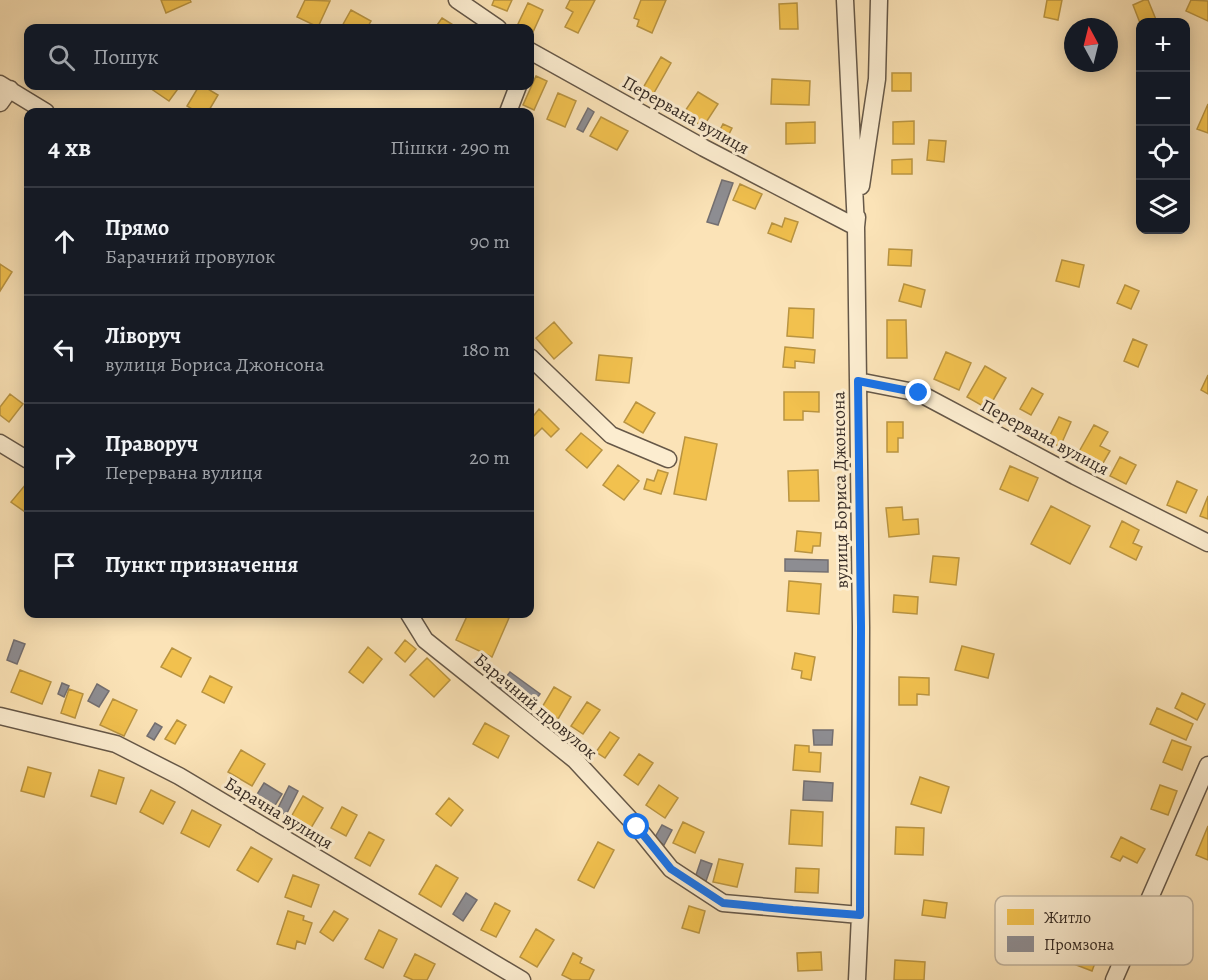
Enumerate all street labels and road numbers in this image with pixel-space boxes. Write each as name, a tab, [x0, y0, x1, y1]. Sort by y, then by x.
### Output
street label: Перервана вулиця	[618, 70, 754, 160]
street label: вулиця Бориса Джонсона	[826, 390, 854, 589]
street label: Перервана вулиця	[977, 393, 1113, 481]
street label: Барачний провулок	[470, 647, 602, 765]
street label: Барачна вулиця	[220, 771, 338, 855]

